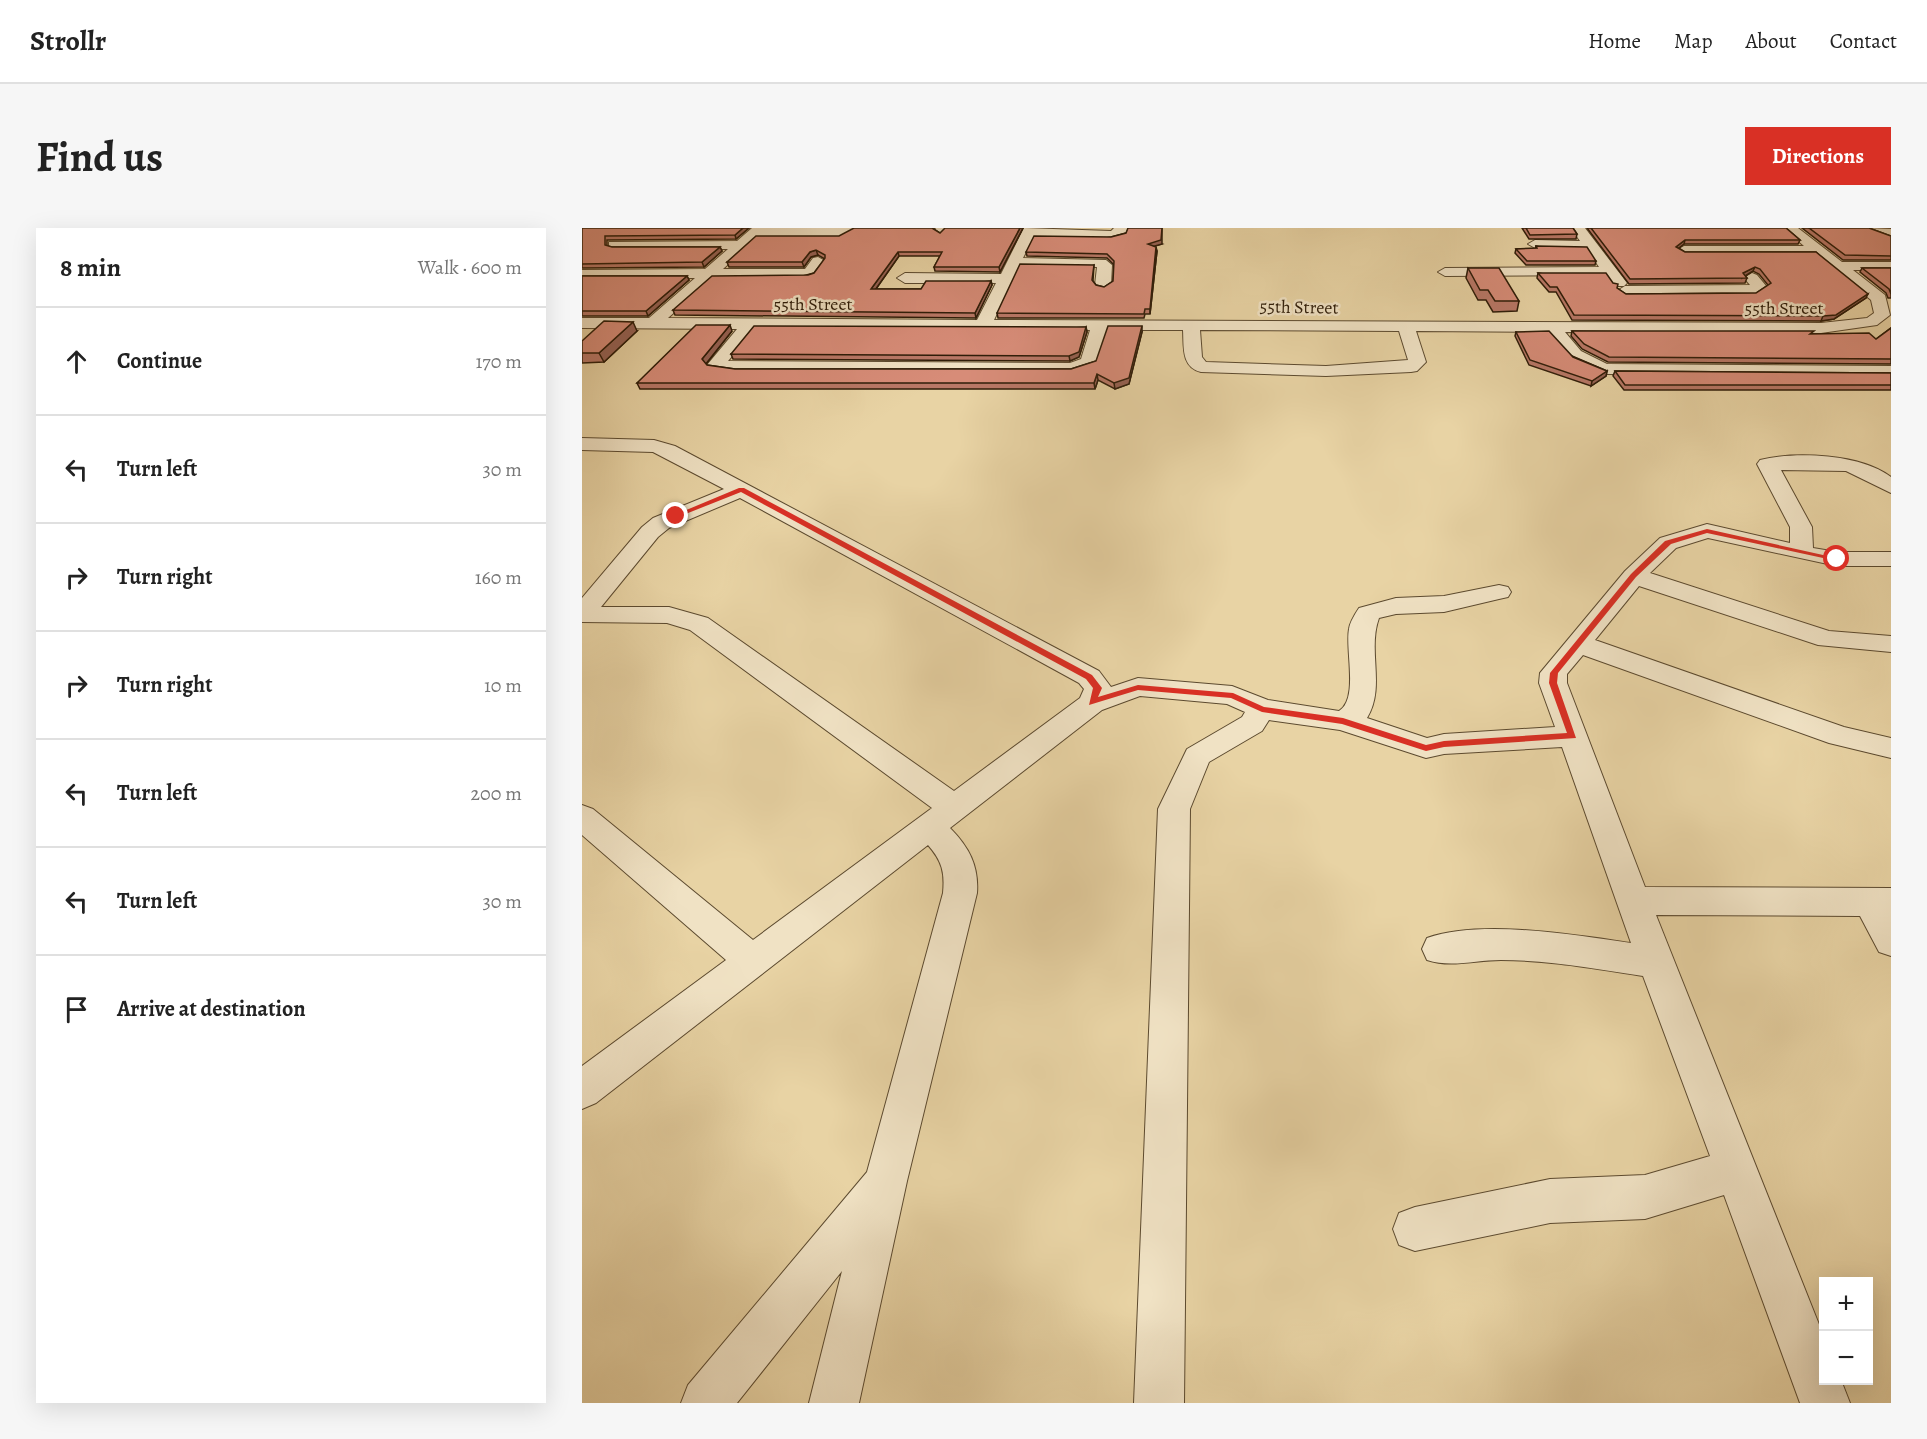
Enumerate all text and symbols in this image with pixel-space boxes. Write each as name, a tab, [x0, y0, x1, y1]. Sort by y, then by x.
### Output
text: Strollr	[30, 22, 106, 60]
text: Home	[1588, 27, 1641, 55]
text: Map	[1674, 27, 1712, 55]
text: About	[1745, 27, 1797, 55]
text: Contact	[1830, 27, 1897, 55]
button: Directions	[1745, 127, 1891, 185]
text: Find us	[36, 128, 163, 185]
text: 8 min	[60, 250, 121, 285]
text: Walk · 600 m	[418, 254, 522, 281]
street label: 55th Street	[774, 292, 852, 316]
street label: 55th Street	[1259, 294, 1339, 320]
street label: 55th Street	[1745, 296, 1823, 320]
icon: ahead	[60, 345, 93, 378]
text: Continue	[117, 346, 202, 376]
text: 170 m	[476, 348, 522, 375]
icon: left	[60, 453, 93, 486]
text: Turn left	[117, 454, 197, 484]
text: 30 m	[482, 456, 522, 483]
route end	[662, 502, 688, 528]
route start	[1823, 545, 1849, 571]
icon: right	[60, 561, 93, 594]
text: Turn right	[117, 562, 213, 592]
text: 160 m	[475, 564, 522, 591]
icon: right	[60, 669, 93, 702]
text: Turn right	[117, 670, 213, 700]
text: 10 m	[484, 672, 522, 699]
icon: left	[60, 777, 93, 810]
text: Turn left	[117, 778, 197, 808]
text: 200 m	[471, 780, 522, 807]
icon: left	[60, 885, 93, 918]
text: Turn left	[117, 886, 197, 916]
text: 30 m	[482, 888, 522, 915]
icon: arrive	[60, 993, 93, 1026]
text: Arrive at destination	[117, 994, 306, 1024]
map controls	[1819, 1277, 1873, 1385]
button: +	[1819, 1277, 1873, 1331]
button: −	[1819, 1331, 1873, 1385]

